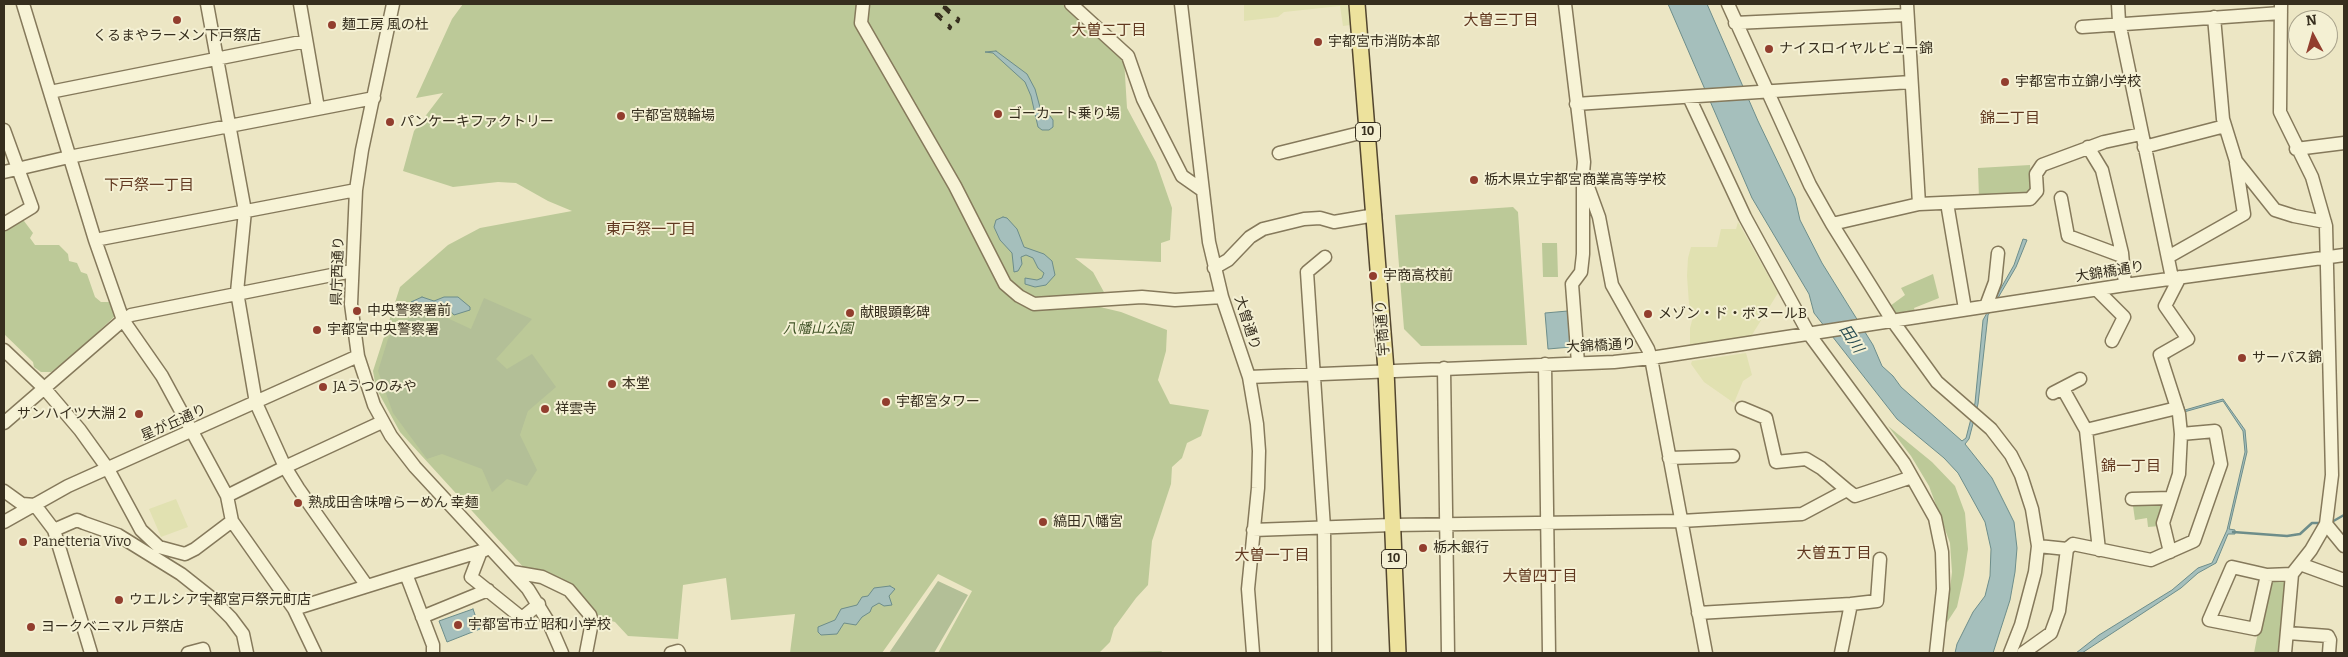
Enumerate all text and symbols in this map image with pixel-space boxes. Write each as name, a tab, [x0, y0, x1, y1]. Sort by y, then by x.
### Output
north arrow	[2288, 10, 2338, 60]
district label: 大曽三丁目	[1464, 12, 1538, 30]
text: N	[2305, 12, 2318, 30]
marker: くるまやラーメン下戸祭店	[171, 14, 183, 26]
place label: 麺工房 風の杜	[342, 17, 429, 33]
marker: 麺工房 風の杜	[326, 19, 338, 31]
district label: 大曽二丁目	[1072, 22, 1146, 40]
place label: くるまやラーメン下戸祭店	[93, 28, 261, 44]
place label: 宇都宮市消防本部	[1328, 34, 1440, 50]
marker: 宇都宮市消防本部	[1312, 36, 1324, 48]
place label: ナイスロイヤルビュー錦	[1779, 41, 1933, 57]
marker: ナイスロイヤルビュー錦	[1763, 43, 1775, 55]
place label: 宇都宮市立錦小学校	[2015, 74, 2141, 90]
marker: 宇都宮市立錦小学校	[1999, 76, 2011, 88]
place label: ゴーカート乗り場	[1008, 106, 1120, 122]
place label: 宇都宮競輪場	[631, 108, 715, 124]
marker: ゴーカート乗り場	[992, 108, 1004, 120]
marker: 宇都宮競輪場	[615, 110, 627, 122]
district label: 錦二丁目	[1980, 110, 2040, 128]
place label: パンケーキファクトリー	[400, 114, 554, 130]
marker: パンケーキファクトリー	[384, 116, 396, 128]
road number: 10	[1356, 122, 1380, 142]
place label: 栃木県立宇都宮商業高等学校	[1484, 172, 1666, 188]
marker: 栃木県立宇都宮商業高等学校	[1468, 174, 1480, 186]
district label: 下戸祭一丁目	[104, 177, 194, 195]
district label: 東戸祭一丁目	[606, 221, 696, 239]
street label: 県庁西通り	[328, 236, 348, 306]
street label: 大錦橋通り	[2074, 258, 2146, 286]
place label: 宇商高校前	[1383, 268, 1453, 284]
marker: 宇商高校前	[1367, 270, 1379, 282]
street label: 大曽通り	[1230, 294, 1264, 352]
street label: 宇商通り	[1373, 299, 1393, 357]
place label: 中央警察署前	[367, 303, 451, 319]
marker: 中央警察署前	[351, 305, 363, 317]
place label: 献眼顕彰碑	[860, 305, 930, 321]
place label: メゾン・ド・ボヌールB	[1658, 306, 1807, 322]
marker: 献眼顕彰碑	[844, 307, 856, 319]
marker: メゾン・ド・ボヌールB	[1642, 308, 1654, 320]
park label: 八幡山公園	[783, 321, 853, 337]
place label: 宇都宮中央警察署	[327, 322, 439, 338]
water label: 田川	[1835, 322, 1867, 356]
marker: 宇都宮中央警察署	[311, 324, 323, 336]
street label: 大錦橋通り	[1566, 336, 1636, 356]
place label: サーパス錦	[2252, 350, 2322, 366]
marker: サーパス錦	[2236, 352, 2248, 364]
place label: 本堂	[622, 376, 650, 392]
marker: 本堂	[606, 378, 618, 390]
place label: JAうつのみや	[333, 379, 417, 395]
marker: JAうつのみや	[317, 381, 329, 393]
place label: 宇都宮タワー	[896, 394, 980, 410]
marker: 宇都宮タワー	[880, 396, 892, 408]
street label: 星が丘通り	[139, 401, 209, 445]
place label: 祥雲寺	[555, 401, 597, 417]
marker: 祥雲寺	[539, 403, 551, 415]
place label: サンハイツ大淵２	[17, 406, 129, 422]
marker: サンハイツ大淵２	[133, 408, 145, 420]
district label: 錦一丁目	[2101, 458, 2161, 476]
place label: 熟成田舎味噌らーめん 幸麺	[308, 495, 479, 511]
marker: 熟成田舎味噌らーめん 幸麺	[292, 497, 304, 509]
place label: 縞田八幡宮	[1053, 514, 1123, 530]
marker: 縞田八幡宮	[1037, 516, 1049, 528]
place label: Panetteria Vivo	[33, 534, 131, 550]
marker: Panetteria Vivo	[17, 536, 29, 548]
place label: 栃木銀行	[1433, 540, 1489, 556]
marker: 栃木銀行	[1417, 542, 1429, 554]
district label: 大曽五丁目	[1797, 545, 1871, 563]
district label: 大曽一丁目	[1235, 547, 1309, 565]
road number: 10	[1382, 550, 1406, 568]
district label: 大曽四丁目	[1503, 568, 1577, 586]
place label: ウエルシア宇都宮戸祭元町店	[129, 592, 311, 608]
marker: ウエルシア宇都宮戸祭元町店	[113, 594, 125, 606]
place label: 宇都宮市立 昭和小学校	[468, 617, 611, 633]
place label: ヨークベニマル 戸祭店	[41, 619, 184, 635]
marker: 宇都宮市立 昭和小学校	[452, 619, 464, 631]
marker: ヨークベニマル 戸祭店	[25, 621, 37, 633]

